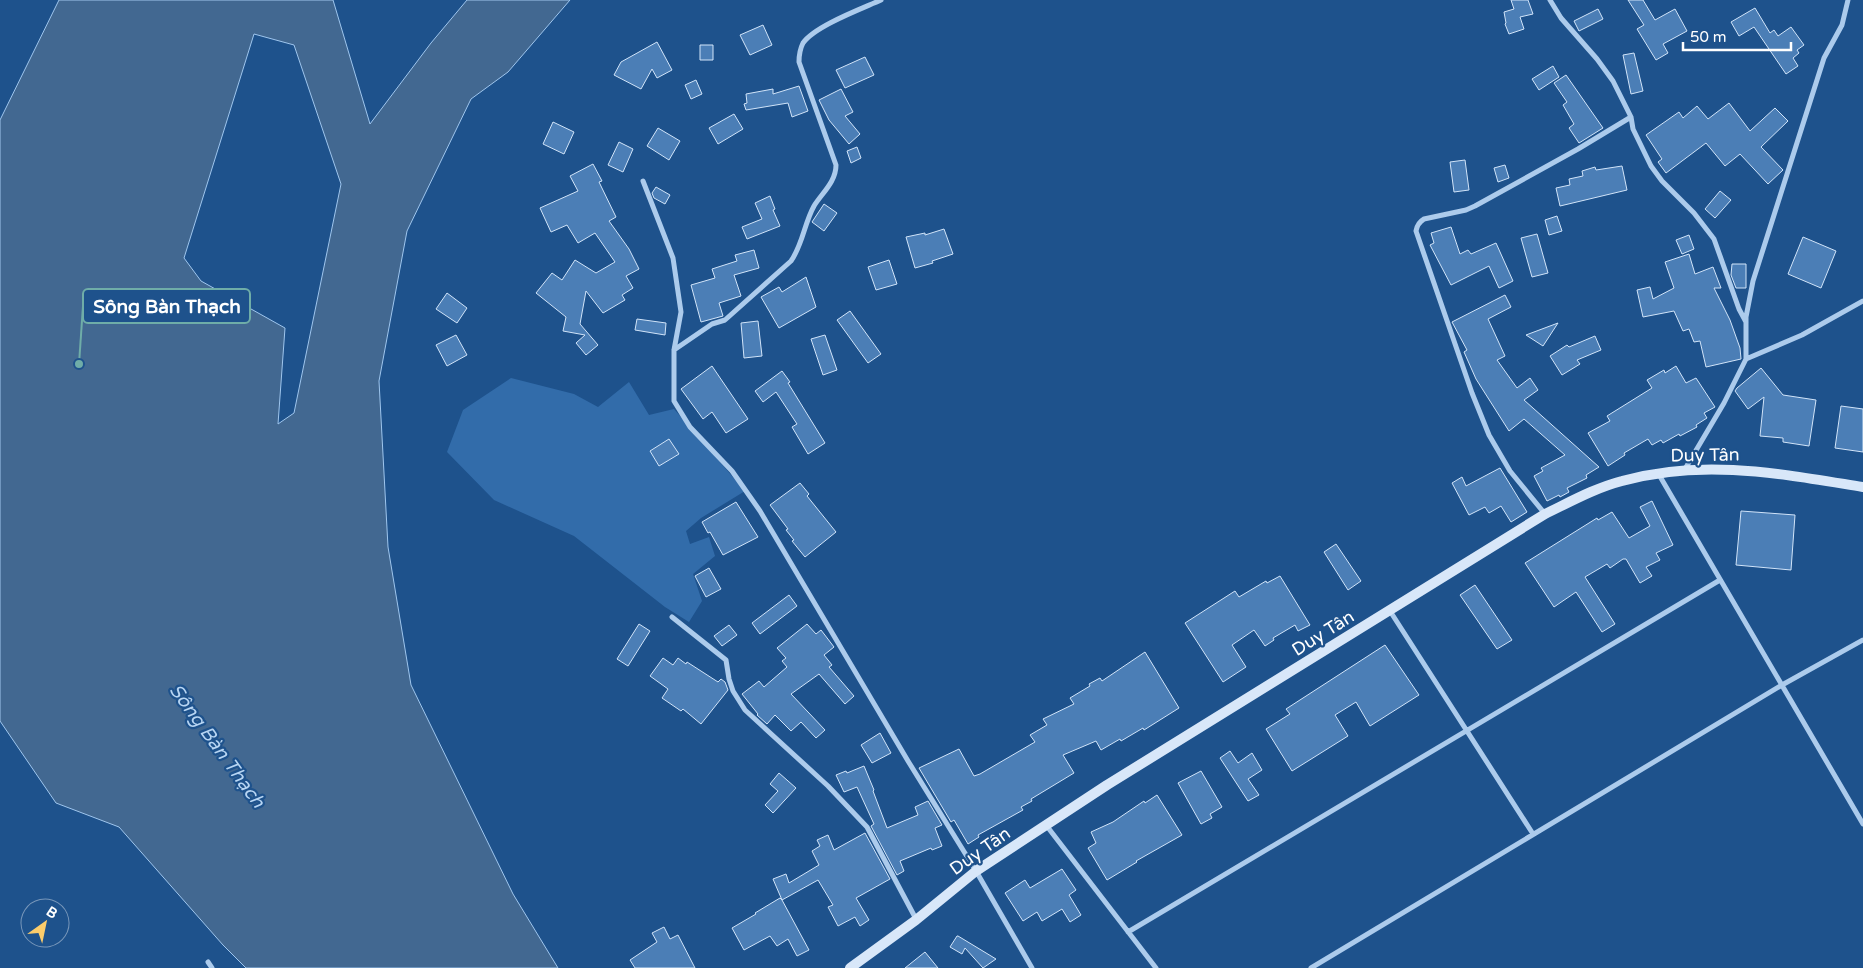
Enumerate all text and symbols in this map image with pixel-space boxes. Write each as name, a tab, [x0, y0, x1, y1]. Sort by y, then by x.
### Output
scale bar	[1683, 20, 1790, 52]
text: 50 m	[1690, 28, 1727, 46]
callout: Sông Bàn Thạch	[83, 289, 250, 323]
text: Sông Bàn Thạch	[93, 296, 241, 319]
street label: Duy Tân	[1670, 443, 1740, 467]
street label: Duy Tân	[1288, 605, 1358, 661]
water label: Sông Bàn Thạch	[165, 680, 270, 812]
street label: Duy Tân	[945, 822, 1015, 880]
north arrow	[20, 898, 70, 948]
text: B	[43, 903, 61, 922]

